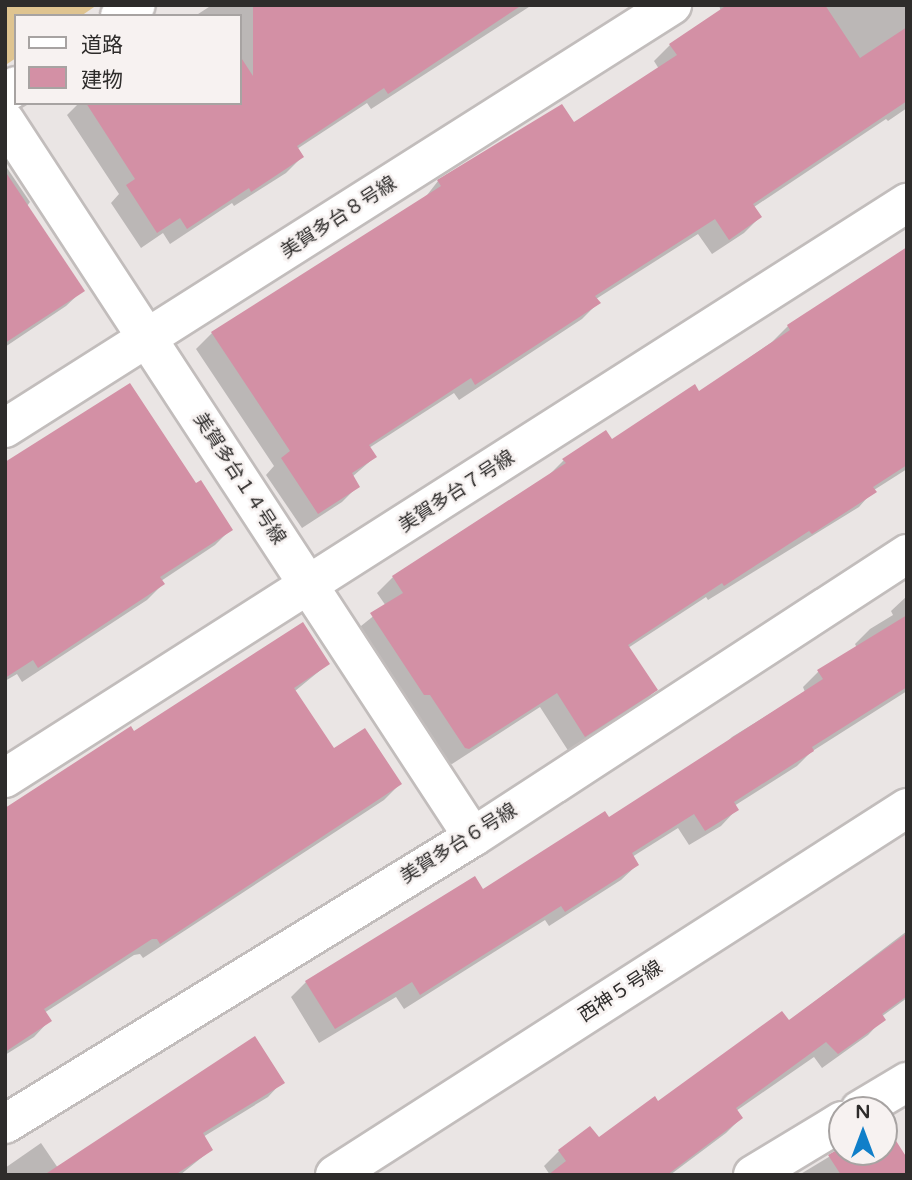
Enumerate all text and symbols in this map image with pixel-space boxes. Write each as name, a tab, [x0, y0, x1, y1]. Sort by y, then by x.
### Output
legend	[14, 14, 242, 105]
text: 道路	[81, 33, 123, 58]
text: 建物	[81, 68, 123, 93]
street label: 美賀多台８号線	[277, 172, 401, 264]
street label: 美賀多台１４号線	[188, 409, 290, 549]
street label: 美賀多台７号線	[395, 446, 519, 538]
street label: 美賀多台６号線	[397, 799, 521, 889]
street label: 西神５号線	[575, 957, 667, 1027]
north arrow	[828, 1096, 898, 1166]
text: N	[855, 1101, 871, 1123]

